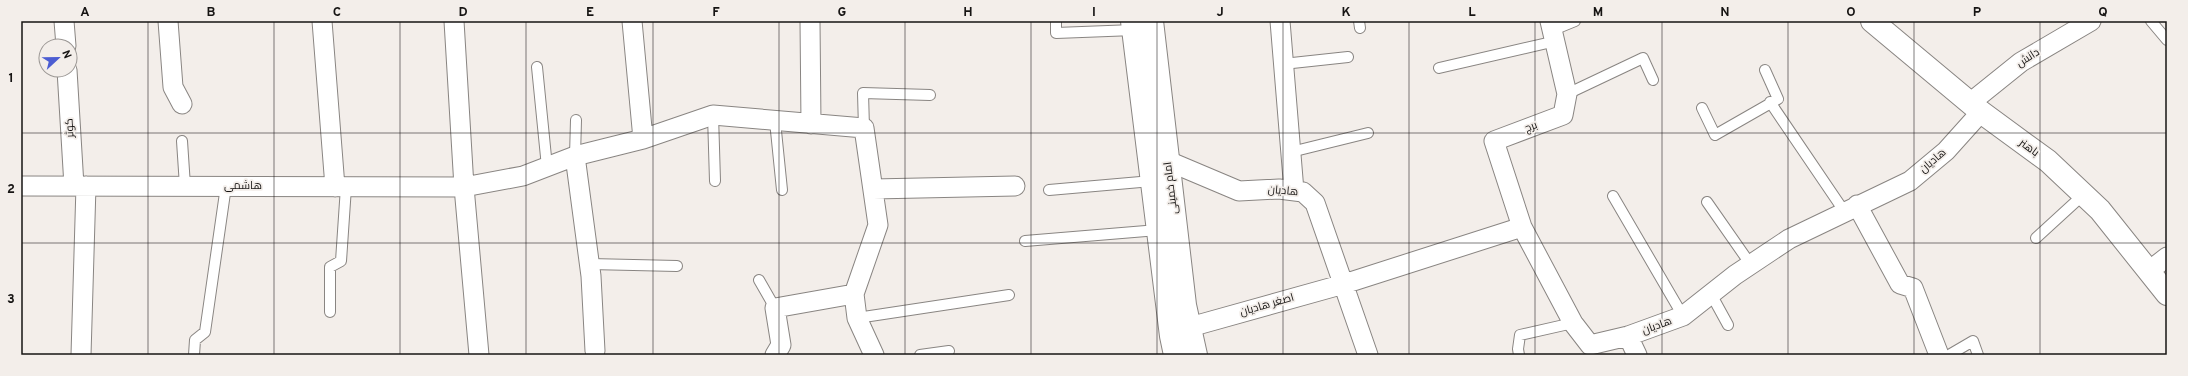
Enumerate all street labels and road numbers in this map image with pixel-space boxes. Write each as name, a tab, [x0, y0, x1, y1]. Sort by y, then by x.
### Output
street label: دانش	[2014, 45, 2042, 71]
street label: کوثر	[62, 118, 78, 139]
street label: برج	[1523, 118, 1539, 136]
street label: باهنر	[2015, 135, 2042, 160]
street label: هادیان	[1917, 146, 1949, 176]
street label: امام خمینی	[1161, 161, 1181, 215]
street label: هاشمی	[224, 179, 262, 193]
street label: هادیان	[1267, 183, 1299, 199]
street label: اصغر هادیان	[1238, 291, 1296, 319]
street label: هادیان	[1640, 314, 1674, 338]

